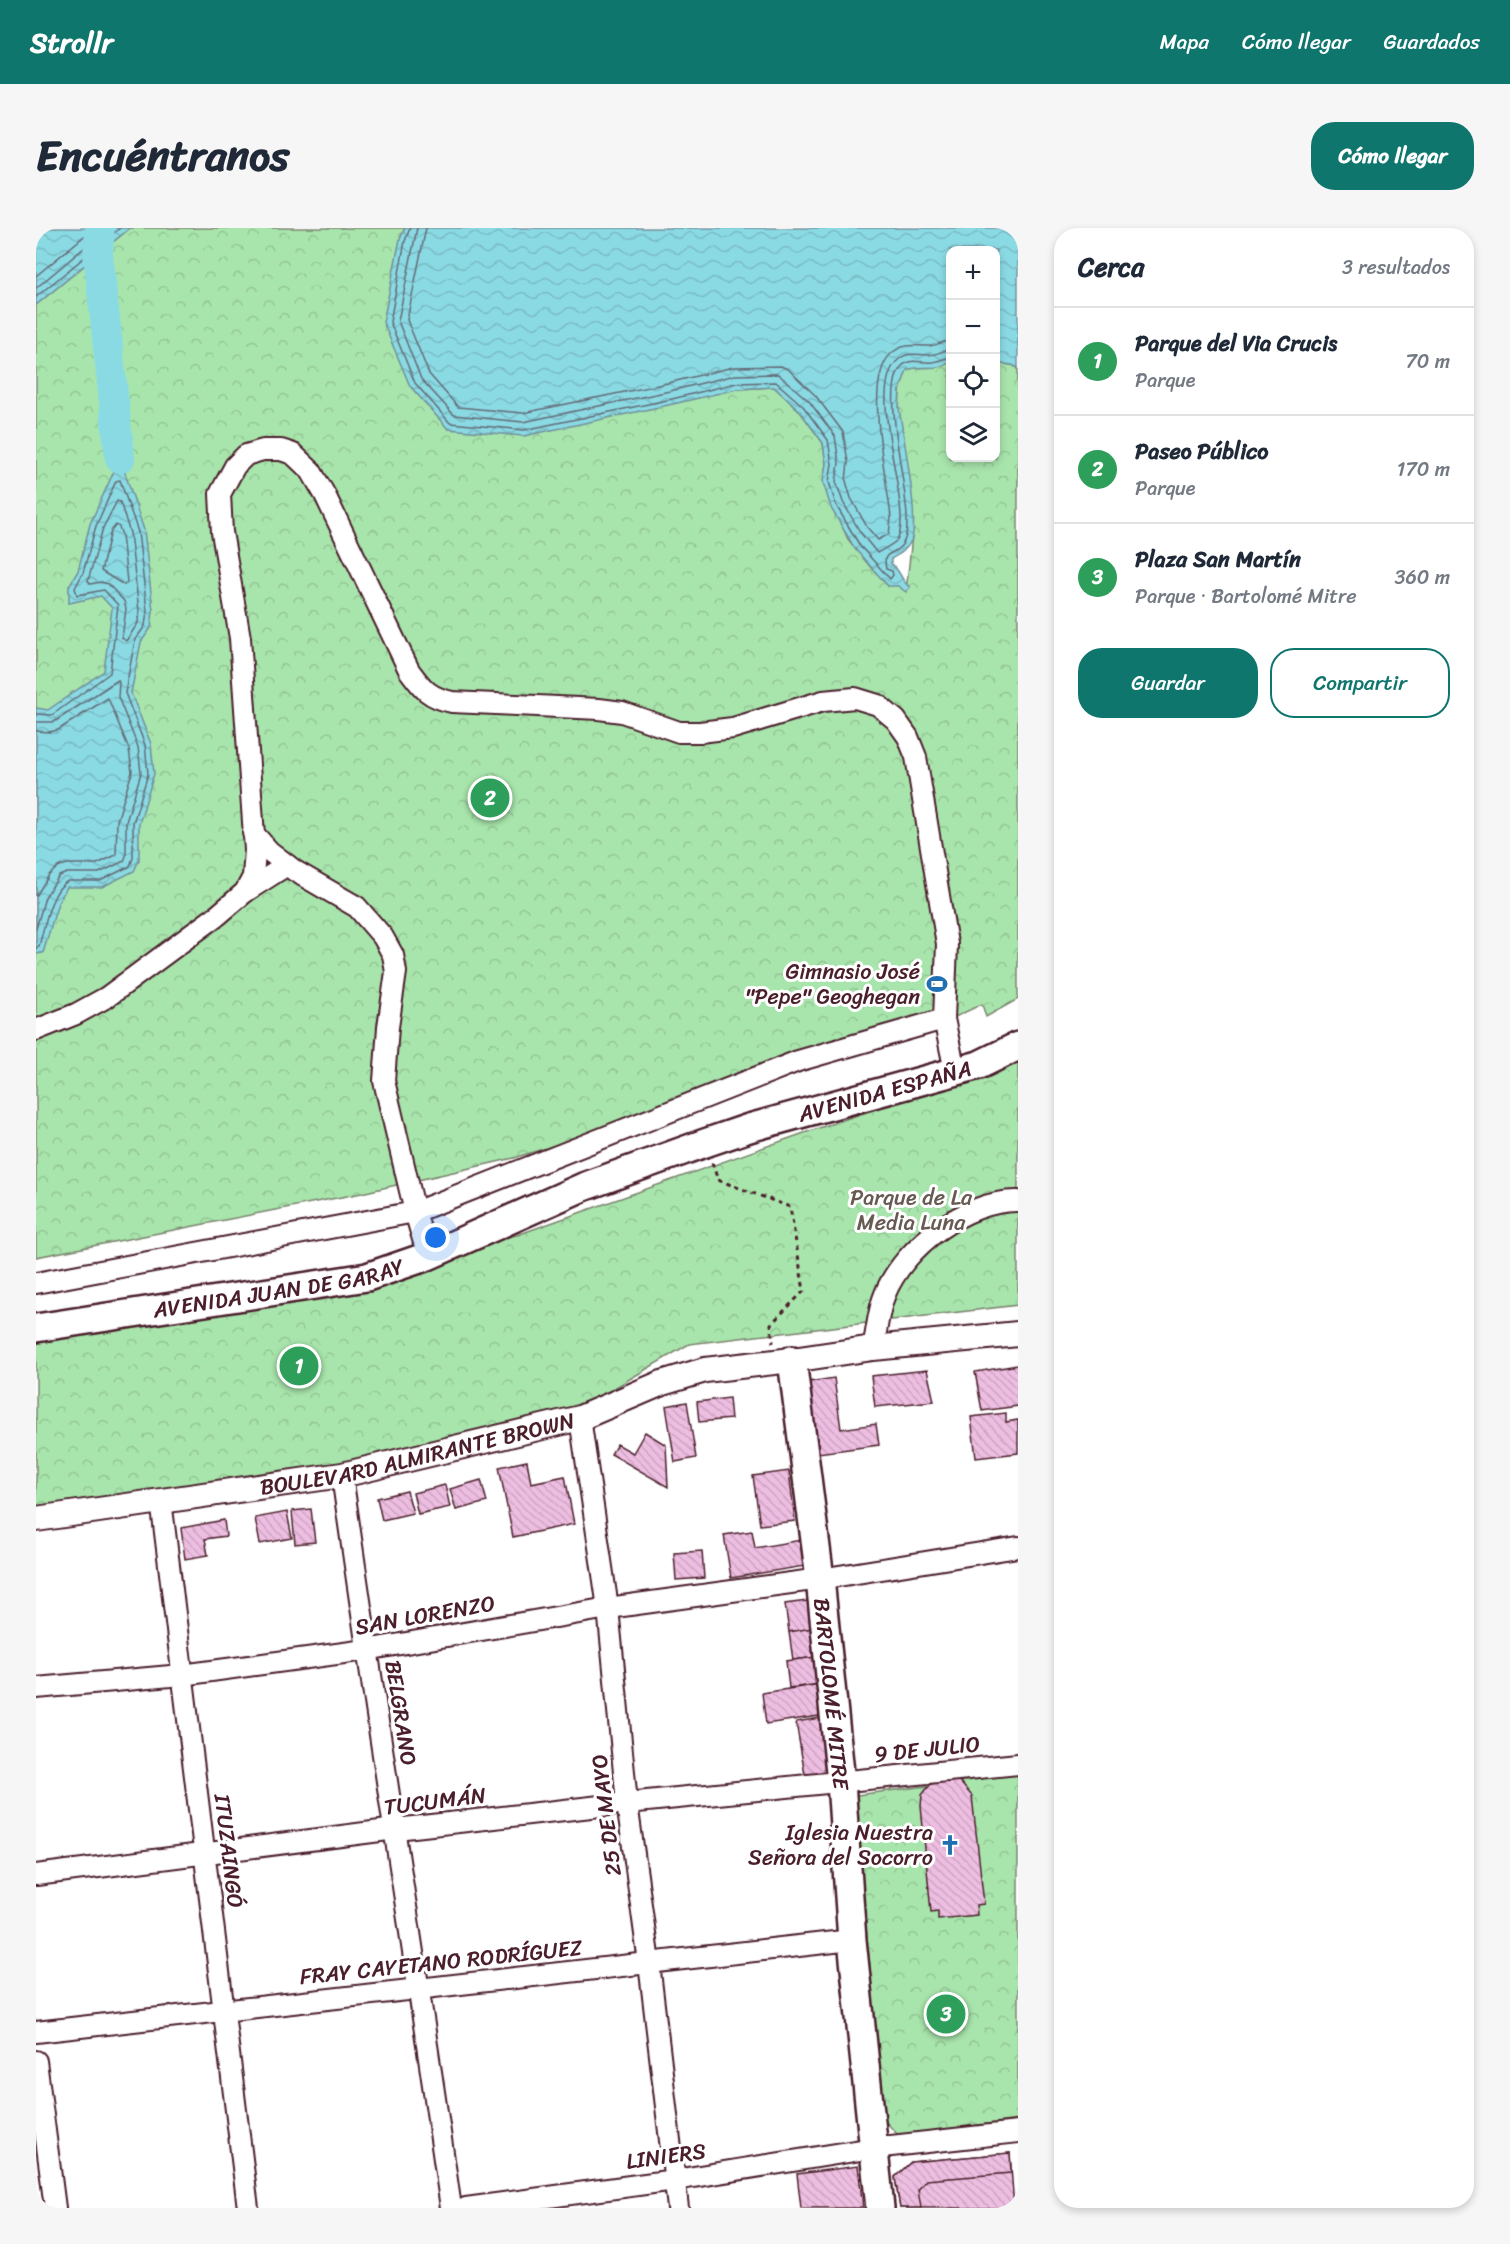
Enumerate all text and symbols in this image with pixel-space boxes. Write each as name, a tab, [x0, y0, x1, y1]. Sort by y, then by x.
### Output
text: Strollr	[30, 18, 113, 67]
text: Mapa	[1160, 23, 1209, 61]
text: Cómo llegar	[1242, 23, 1351, 61]
text: Guardados	[1384, 23, 1480, 61]
text: Encuéntranos	[36, 119, 289, 193]
button: Cómo llegar	[1311, 122, 1474, 190]
text: Cerca	[1078, 244, 1144, 290]
map controls	[946, 246, 1000, 462]
button: +	[946, 246, 1000, 300]
text: 3 resultados	[1342, 250, 1450, 285]
button: −	[946, 300, 1000, 354]
text: Parque del Via Crucis	[1135, 324, 1337, 363]
text: 1	[1093, 344, 1102, 379]
text: 70 m	[1405, 344, 1450, 379]
button: locate	[946, 354, 1000, 408]
text: Parque	[1135, 363, 1195, 398]
button: layers	[946, 408, 1000, 462]
text: Paseo Público	[1135, 432, 1268, 471]
text: 2	[1092, 452, 1103, 487]
text: 170 m	[1397, 452, 1450, 487]
text: Parque	[1135, 471, 1195, 506]
text: Plaza San Martín	[1135, 540, 1301, 579]
text: 3	[1092, 560, 1103, 595]
text: 360 m	[1394, 560, 1450, 595]
text: Parque · Bartolomé Mitre	[1135, 579, 1357, 614]
button: Guardar	[1078, 648, 1258, 718]
button: Compartir	[1270, 648, 1450, 718]
pin: 2	[470, 776, 510, 820]
place label: Gimnasio José "Pepe" Geoghegan	[745, 952, 920, 1016]
sports icon: Gimnasio José "Pepe" Geoghegan	[925, 972, 949, 996]
street label: AVENIDA ESPAÑA	[793, 1048, 976, 1133]
park label: Parque de La Media Luna	[850, 1178, 973, 1242]
your location	[421, 1223, 450, 1252]
street label: AVENIDA JUAN DE GARAY	[149, 1246, 410, 1329]
pin: 1	[280, 1344, 318, 1388]
street label: BOULEVARD ALMIRANTE BROWN	[257, 1400, 579, 1506]
street label: SAN LORENZO	[352, 1583, 498, 1647]
street label: BARTOLOMÉ MITRE	[803, 1596, 861, 1792]
street label: BELGRANO	[373, 1657, 429, 1769]
street label: 9 DE JULIO	[872, 1724, 982, 1774]
street label: 25 DE MAYO	[579, 1752, 633, 1878]
street label: TUCUMÁN	[382, 1775, 488, 1827]
street label: ITUZAINGÓ	[203, 1791, 255, 1910]
place label: Iglesia Nuestra Señora del Socorro	[748, 1813, 933, 1877]
church icon: Iglesia Nuestra Señora del Socorro	[938, 1833, 962, 1857]
street label: FRAY CAYETANO RODRÍGUEZ	[298, 1928, 585, 1996]
pin: 3	[926, 1992, 966, 2036]
street label: LINIERS	[624, 2131, 709, 2181]

